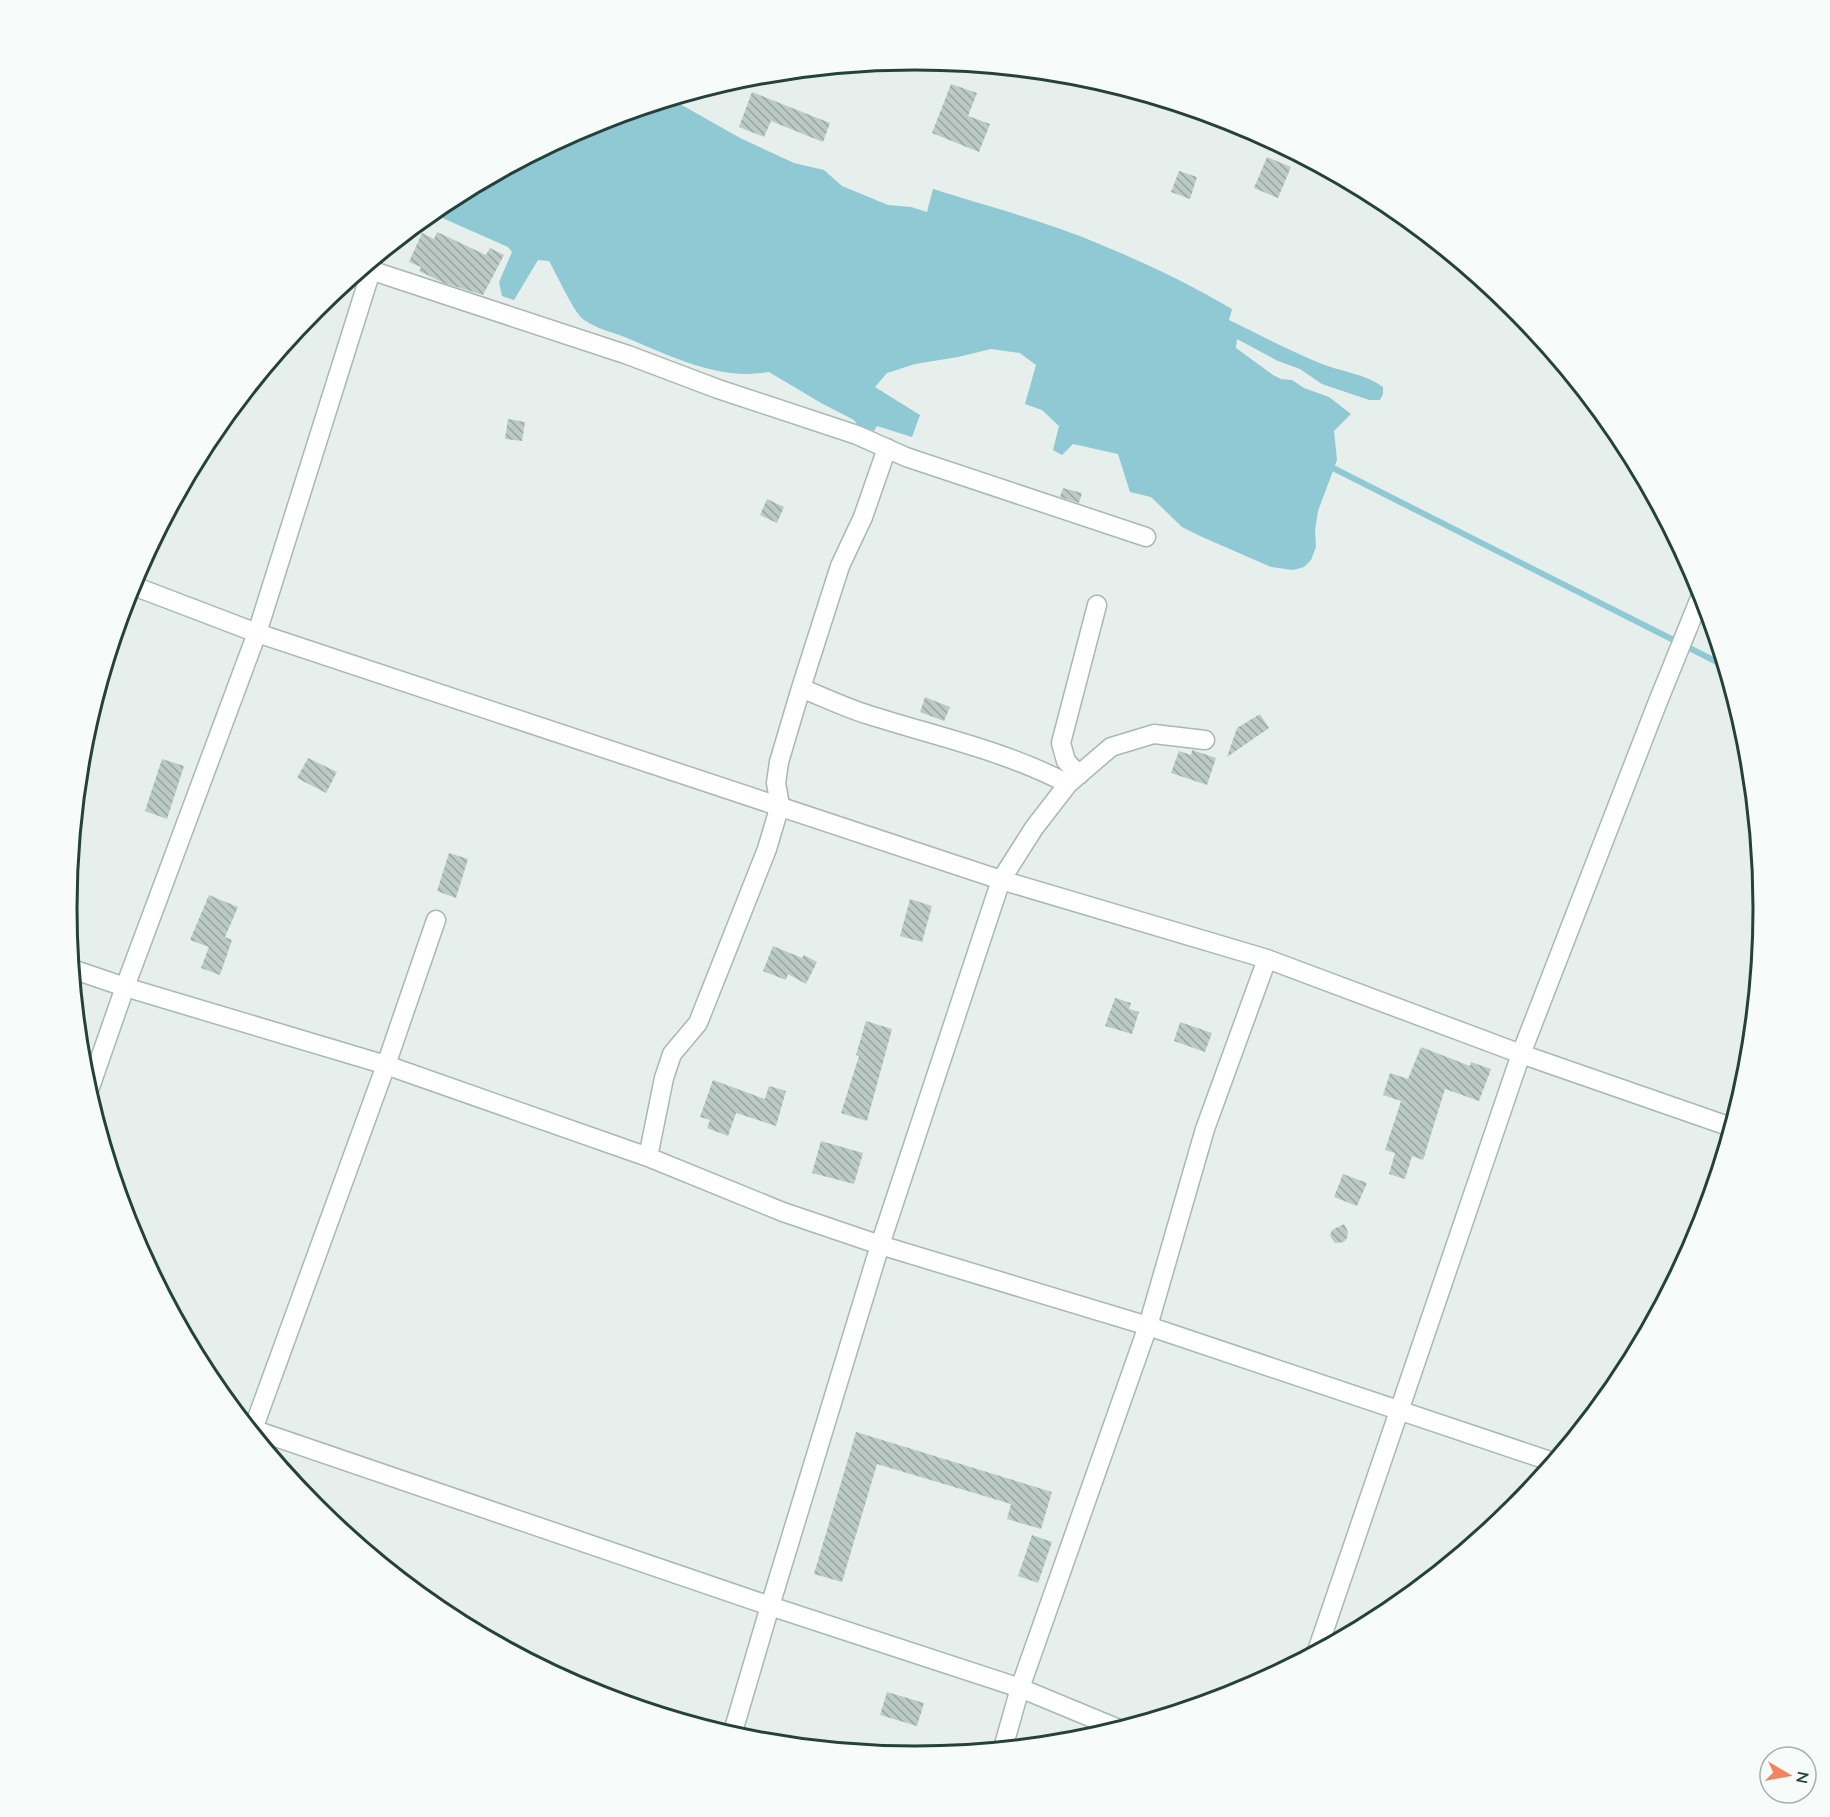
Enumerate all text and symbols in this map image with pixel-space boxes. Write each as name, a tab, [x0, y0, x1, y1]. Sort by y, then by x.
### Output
north arrow	[1758, 1745, 1818, 1805]
text: N	[1792, 1770, 1814, 1785]

